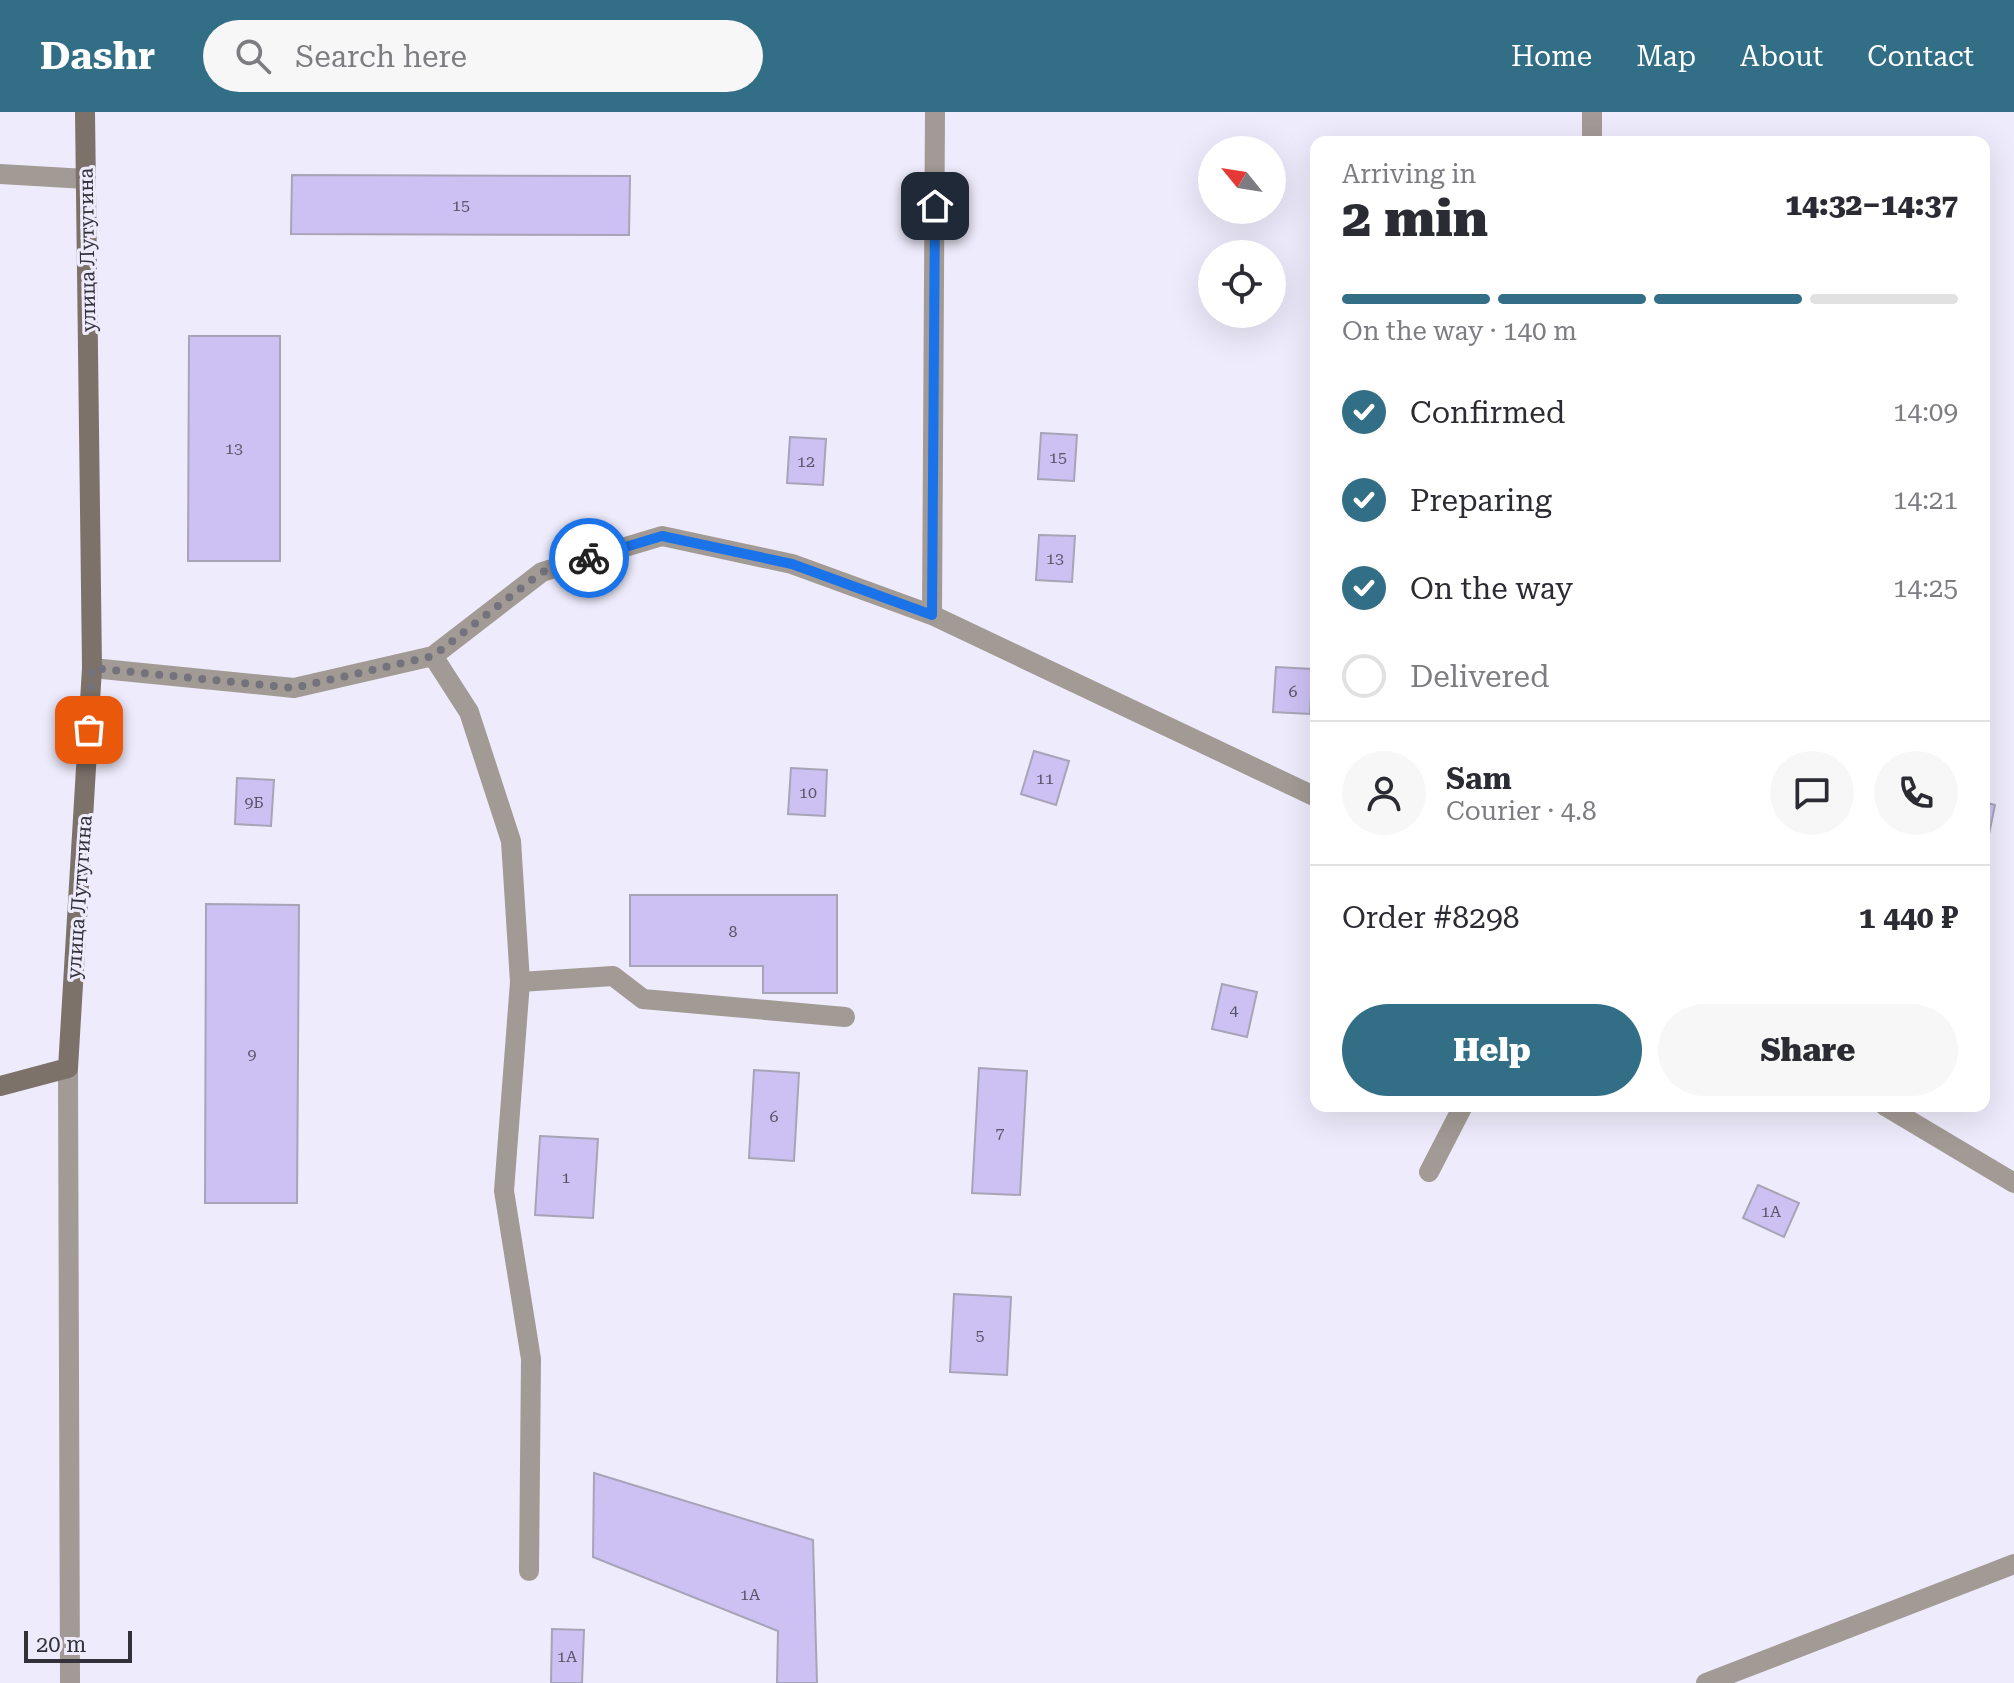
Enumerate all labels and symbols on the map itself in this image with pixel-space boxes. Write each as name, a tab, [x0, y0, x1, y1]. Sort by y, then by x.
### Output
north arrow	[1198, 136, 1286, 224]
street label: улица Лутугина	[74, 168, 100, 332]
pin	[901, 172, 969, 240]
house number: 15	[452, 196, 470, 215]
house number: 13	[225, 439, 243, 458]
house number: 15	[1049, 448, 1067, 467]
house number: 12	[797, 452, 815, 471]
courier	[549, 518, 629, 598]
house number: 13	[1046, 549, 1064, 568]
house number: 6	[1289, 682, 1298, 701]
pin	[55, 696, 123, 764]
house number: 11	[1036, 769, 1054, 788]
house number: 10	[799, 783, 817, 802]
house number: 9Б	[244, 793, 264, 812]
street label: улица Лутугина	[61, 814, 97, 980]
house number: 8	[729, 922, 738, 941]
house number: 4	[1230, 1001, 1239, 1020]
house number: 9	[248, 1045, 257, 1064]
house number: 6	[770, 1107, 779, 1126]
house number: 7	[996, 1123, 1005, 1142]
house number: 1	[562, 1168, 571, 1187]
house number: 1А	[1761, 1202, 1782, 1221]
house number: 5	[976, 1326, 985, 1345]
house number: 1А	[740, 1585, 761, 1604]
scale bar	[24, 1627, 132, 1663]
house number: 1А	[557, 1647, 578, 1666]

